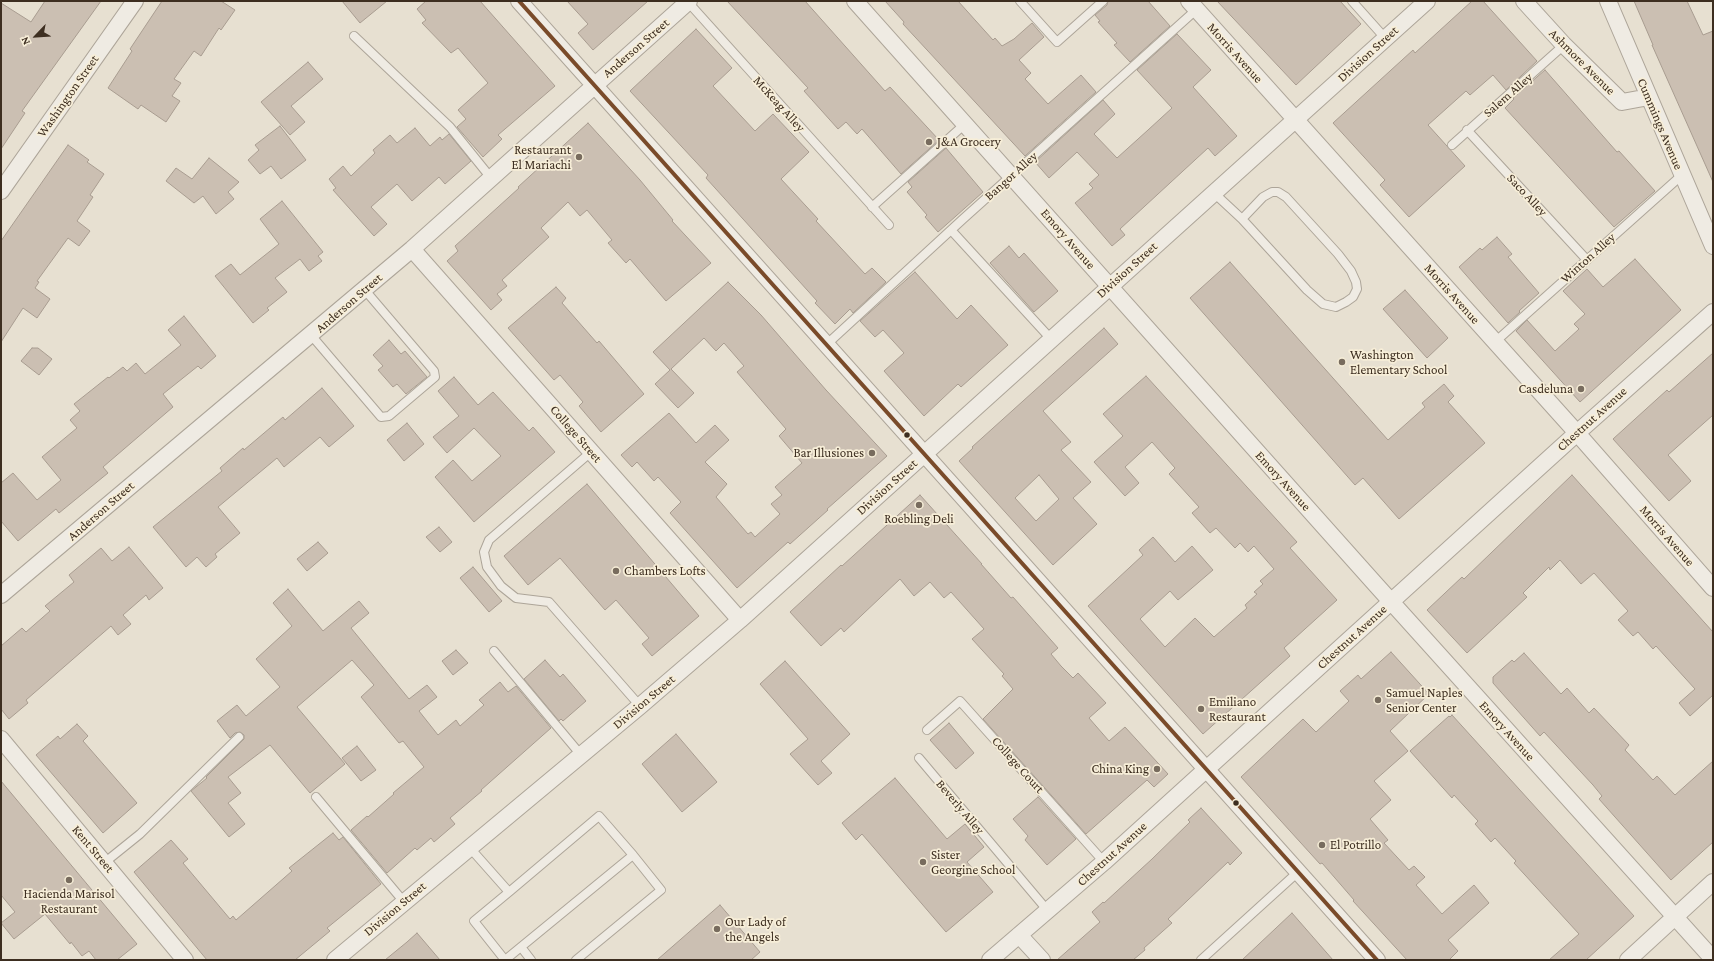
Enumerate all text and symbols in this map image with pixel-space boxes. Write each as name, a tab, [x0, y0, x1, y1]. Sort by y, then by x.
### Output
street label: Anderson Street	[600, 15, 672, 81]
north arrow	[16, 16, 56, 56]
street label: Morris Avenue	[1204, 20, 1266, 86]
street label: Division Street	[1334, 23, 1402, 85]
street label: Ashmore Avenue	[1546, 26, 1618, 98]
text: N	[18, 35, 32, 47]
street label: Washington Street	[34, 52, 102, 140]
street label: Salem Alley	[1480, 69, 1536, 121]
street label: McKeag Alley	[750, 73, 808, 135]
street label: Cummings Avenue	[1634, 76, 1686, 172]
place label: J&A Grocery	[937, 134, 1001, 150]
marker: J&A Grocery	[924, 137, 934, 147]
place label: Restaurant El Mariachi	[512, 142, 571, 173]
street label: Bangor Alley	[981, 148, 1041, 204]
marker: Restaurant El Mariachi	[574, 152, 584, 162]
street label: Saco Alley	[1503, 171, 1551, 219]
street label: Emory Avenue	[1037, 205, 1099, 273]
street label: Winton Alley	[1557, 229, 1619, 287]
street label: Division Street	[1093, 239, 1161, 301]
street label: Morris Avenue	[1421, 261, 1483, 327]
street label: Anderson Street	[313, 270, 385, 336]
place label: Washington Elementary School	[1350, 347, 1447, 378]
marker: Washington Elementary School	[1337, 357, 1347, 367]
place label: Casdeluna	[1518, 381, 1573, 397]
street label: Chestnut Avenue	[1554, 384, 1630, 454]
marker: Casdeluna	[1576, 384, 1586, 394]
street label: College Street	[547, 402, 605, 466]
unlabelled marker	[902, 430, 912, 440]
place label: Bar Illusiones	[793, 445, 864, 461]
marker: Bar Illusiones	[867, 448, 877, 458]
street label: Emory Avenue	[1252, 448, 1314, 514]
street label: Division Street	[853, 456, 921, 518]
street label: Anderson Street	[65, 478, 137, 544]
marker: Roebling Deli	[914, 500, 924, 510]
street label: Morris Avenue	[1636, 502, 1698, 570]
place label: Roebling Deli	[884, 511, 954, 527]
place label: Chambers Lofts	[624, 563, 706, 579]
marker: Chambers Lofts	[611, 566, 621, 576]
street label: Chestnut Avenue	[1314, 602, 1390, 672]
street label: Division Street	[610, 671, 678, 733]
place label: Samuel Naples Senior Center	[1386, 685, 1463, 716]
place label: Emiliano Restaurant	[1209, 694, 1266, 725]
marker: Samuel Naples Senior Center	[1373, 695, 1383, 705]
street label: Emory Avenue	[1476, 698, 1538, 764]
marker: Emiliano Restaurant	[1196, 704, 1206, 714]
street label: College Court	[989, 733, 1047, 797]
place label: China King	[1091, 761, 1149, 777]
marker: China King	[1152, 764, 1162, 774]
street label: Beverly Alley	[933, 776, 987, 838]
unlabelled marker	[1231, 798, 1241, 808]
street label: Chestnut Avenue	[1074, 819, 1150, 889]
street label: Kent Street	[69, 822, 117, 876]
place label: El Potrillo	[1330, 837, 1381, 853]
marker: El Potrillo	[1317, 840, 1327, 850]
place label: Sister Georgine School	[931, 847, 1015, 878]
marker: Sister Georgine School	[918, 857, 928, 867]
marker: Hacienda Marisol Restaurant	[64, 875, 74, 885]
street label: Division Street	[361, 878, 429, 940]
place label: Hacienda Marisol Restaurant	[23, 886, 115, 917]
place label: Our Lady of the Angels	[725, 914, 786, 945]
marker: Our Lady of the Angels	[712, 924, 722, 934]

